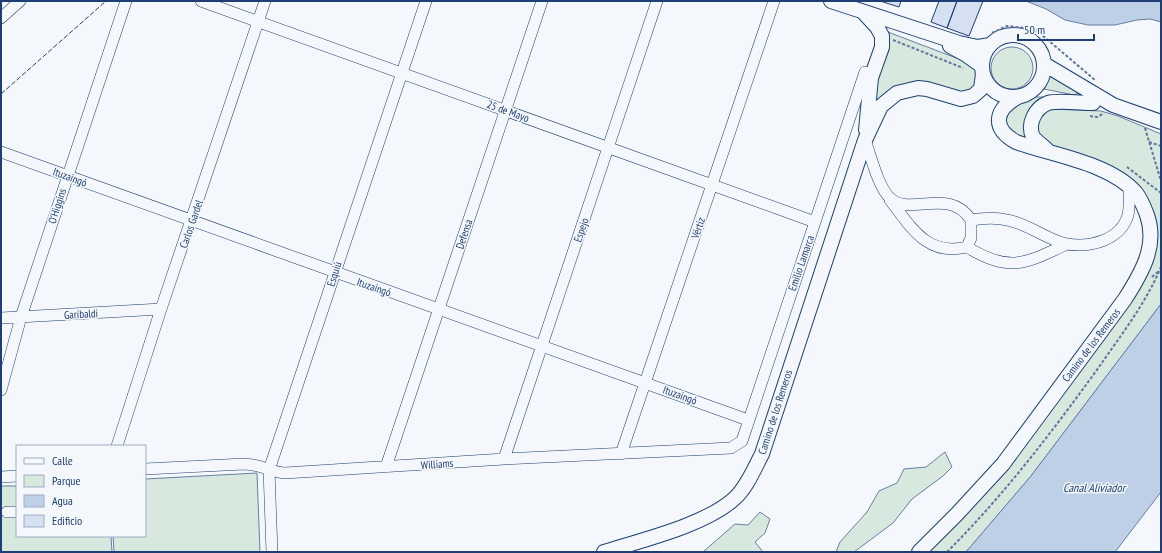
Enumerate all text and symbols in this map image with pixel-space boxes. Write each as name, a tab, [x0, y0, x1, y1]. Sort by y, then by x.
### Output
scale bar	[1018, 16, 1094, 42]
text: 50 m	[1024, 22, 1045, 37]
street label: 25 de Mayo	[485, 97, 531, 125]
street label: Ituzaingó	[51, 164, 89, 190]
street label: O'Higgins	[45, 186, 69, 225]
street label: Carlos Gardel	[176, 197, 206, 250]
street label: Vértiz	[688, 215, 708, 242]
street label: Espejo	[570, 216, 592, 244]
street label: Defensa	[453, 217, 475, 251]
street label: Emilio Lamarca	[785, 233, 817, 293]
street label: Esquiú	[323, 260, 345, 288]
street label: Ituzaingó	[355, 275, 393, 299]
street label: Camino de los Remeros	[1059, 305, 1123, 384]
street label: Garibaldi	[64, 306, 98, 322]
street label: Camino de los Remeros	[755, 368, 795, 456]
street label: Ituzaingó	[661, 382, 699, 408]
legend	[16, 445, 146, 537]
text: Calle	[52, 453, 73, 468]
street label: Williams	[420, 456, 454, 472]
text: Parque	[52, 473, 81, 488]
water label: Canal Aliviador	[1063, 480, 1127, 495]
text: Agua	[52, 493, 73, 508]
text: Edificio	[52, 513, 82, 528]

